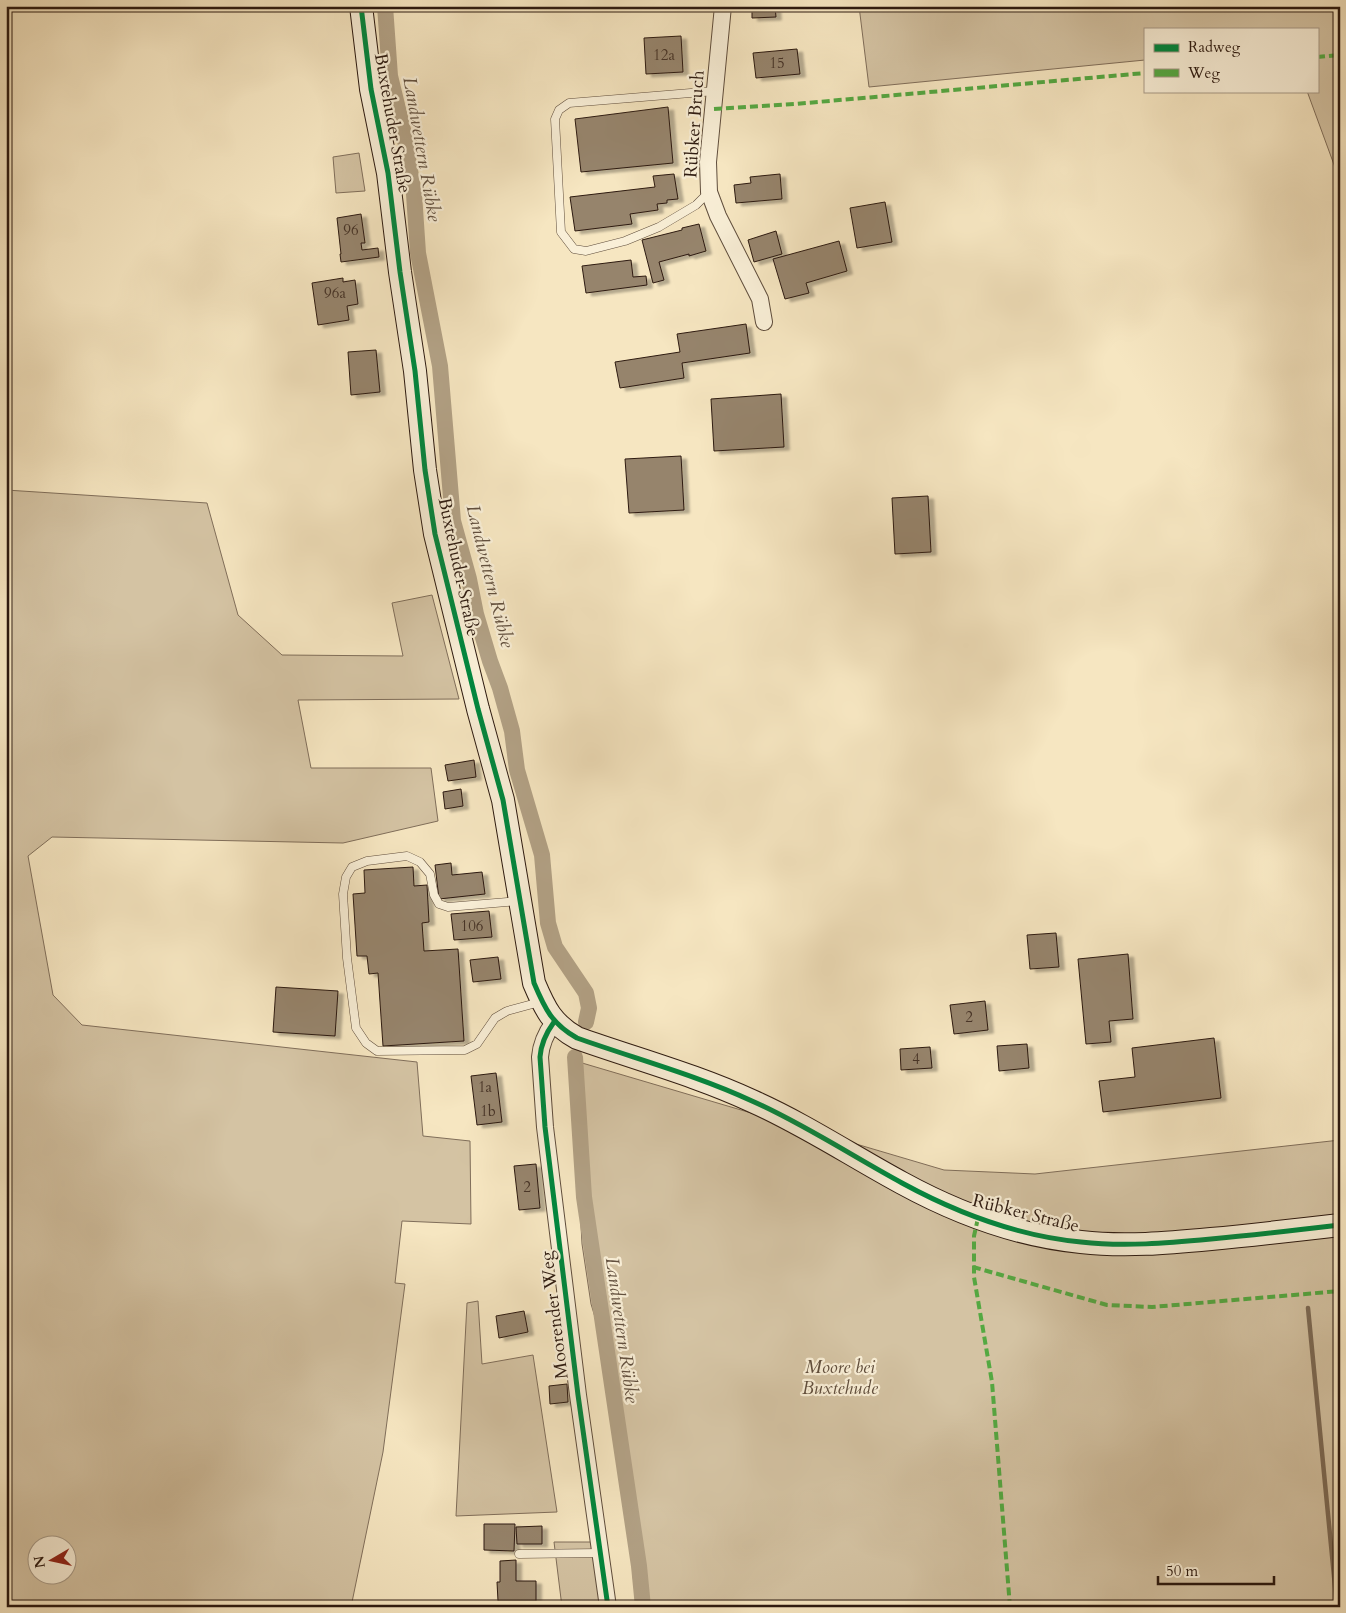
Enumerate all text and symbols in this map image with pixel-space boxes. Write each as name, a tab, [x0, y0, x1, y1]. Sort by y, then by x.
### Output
legend	[1144, 28, 1318, 92]
text: Radweg	[1188, 37, 1241, 57]
house number: 12a	[653, 45, 675, 65]
street label: Buxtehuder Straße	[368, 51, 417, 195]
house number: 15	[769, 53, 785, 73]
text: Weg	[1187, 63, 1220, 83]
street label: Rübker Bruch	[678, 69, 711, 179]
water label: Landwettern Rübke	[396, 75, 448, 224]
house number: 96	[343, 220, 359, 240]
house number: 96a	[324, 283, 346, 303]
street label: Buxtehuder Straße	[432, 495, 485, 639]
water label: Landwettern Rübke	[460, 502, 521, 651]
house number: 106	[460, 916, 484, 936]
house number: 2	[965, 1007, 973, 1027]
house number: 4	[912, 1049, 920, 1069]
house number: 1a	[478, 1077, 493, 1097]
house number: 1b	[480, 1101, 496, 1121]
house number: 2	[523, 1177, 531, 1197]
street label: Rübker Straße	[970, 1188, 1082, 1239]
street label: Moorender Weg	[534, 1249, 575, 1380]
water label: Landwettern Rübke	[599, 1256, 645, 1405]
park label: Moore bei Buxtehude	[802, 1355, 879, 1401]
north arrow	[28, 1536, 78, 1586]
scale bar	[1158, 1553, 1275, 1585]
text: N	[29, 1554, 50, 1569]
text: 50 m	[1166, 1561, 1198, 1581]

